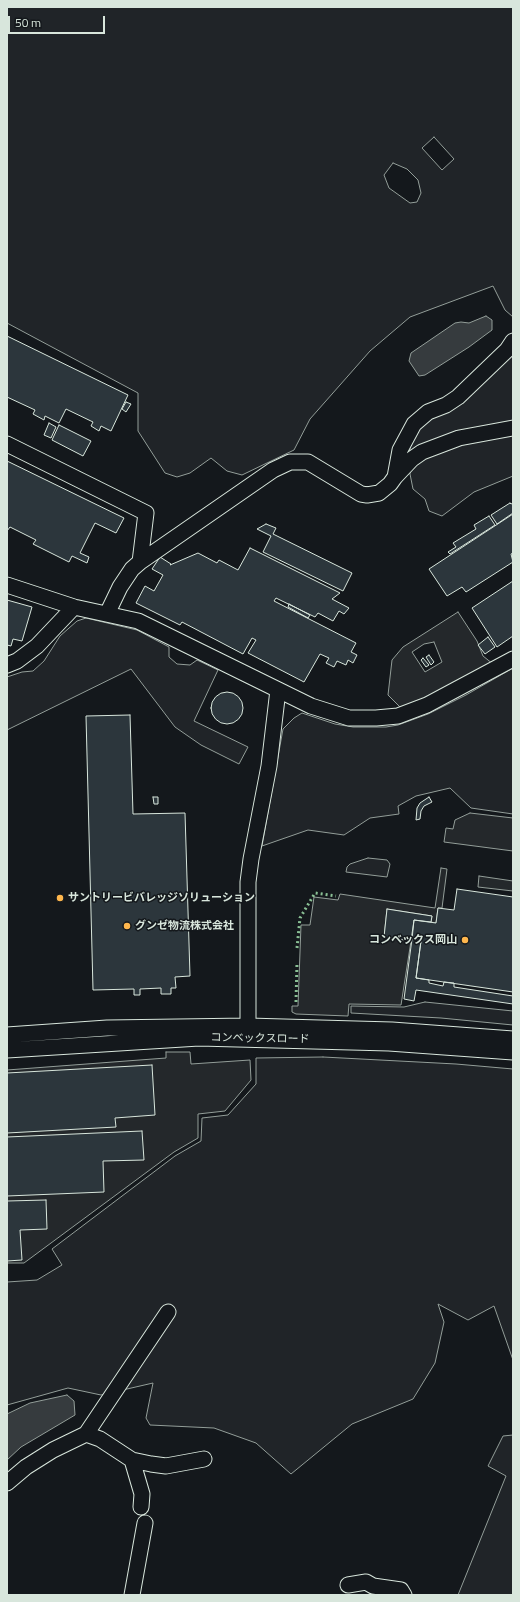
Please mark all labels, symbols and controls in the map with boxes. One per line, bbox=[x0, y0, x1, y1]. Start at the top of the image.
scale bar bbox=[10, 8, 107, 34]
text: 50 m bbox=[15, 13, 41, 32]
place label: サントリービバレッジソリューション bbox=[68, 891, 255, 905]
marker: サントリービバレッジソリューション bbox=[55, 893, 65, 903]
place label: グンゼ物流株式会社 bbox=[135, 919, 234, 933]
marker: グンゼ物流株式会社 bbox=[122, 921, 132, 931]
place label: コンベックス岡山 bbox=[369, 933, 457, 947]
marker: コンベックス岡山 bbox=[460, 935, 470, 945]
street label: コンベックスロード bbox=[210, 1032, 310, 1046]

